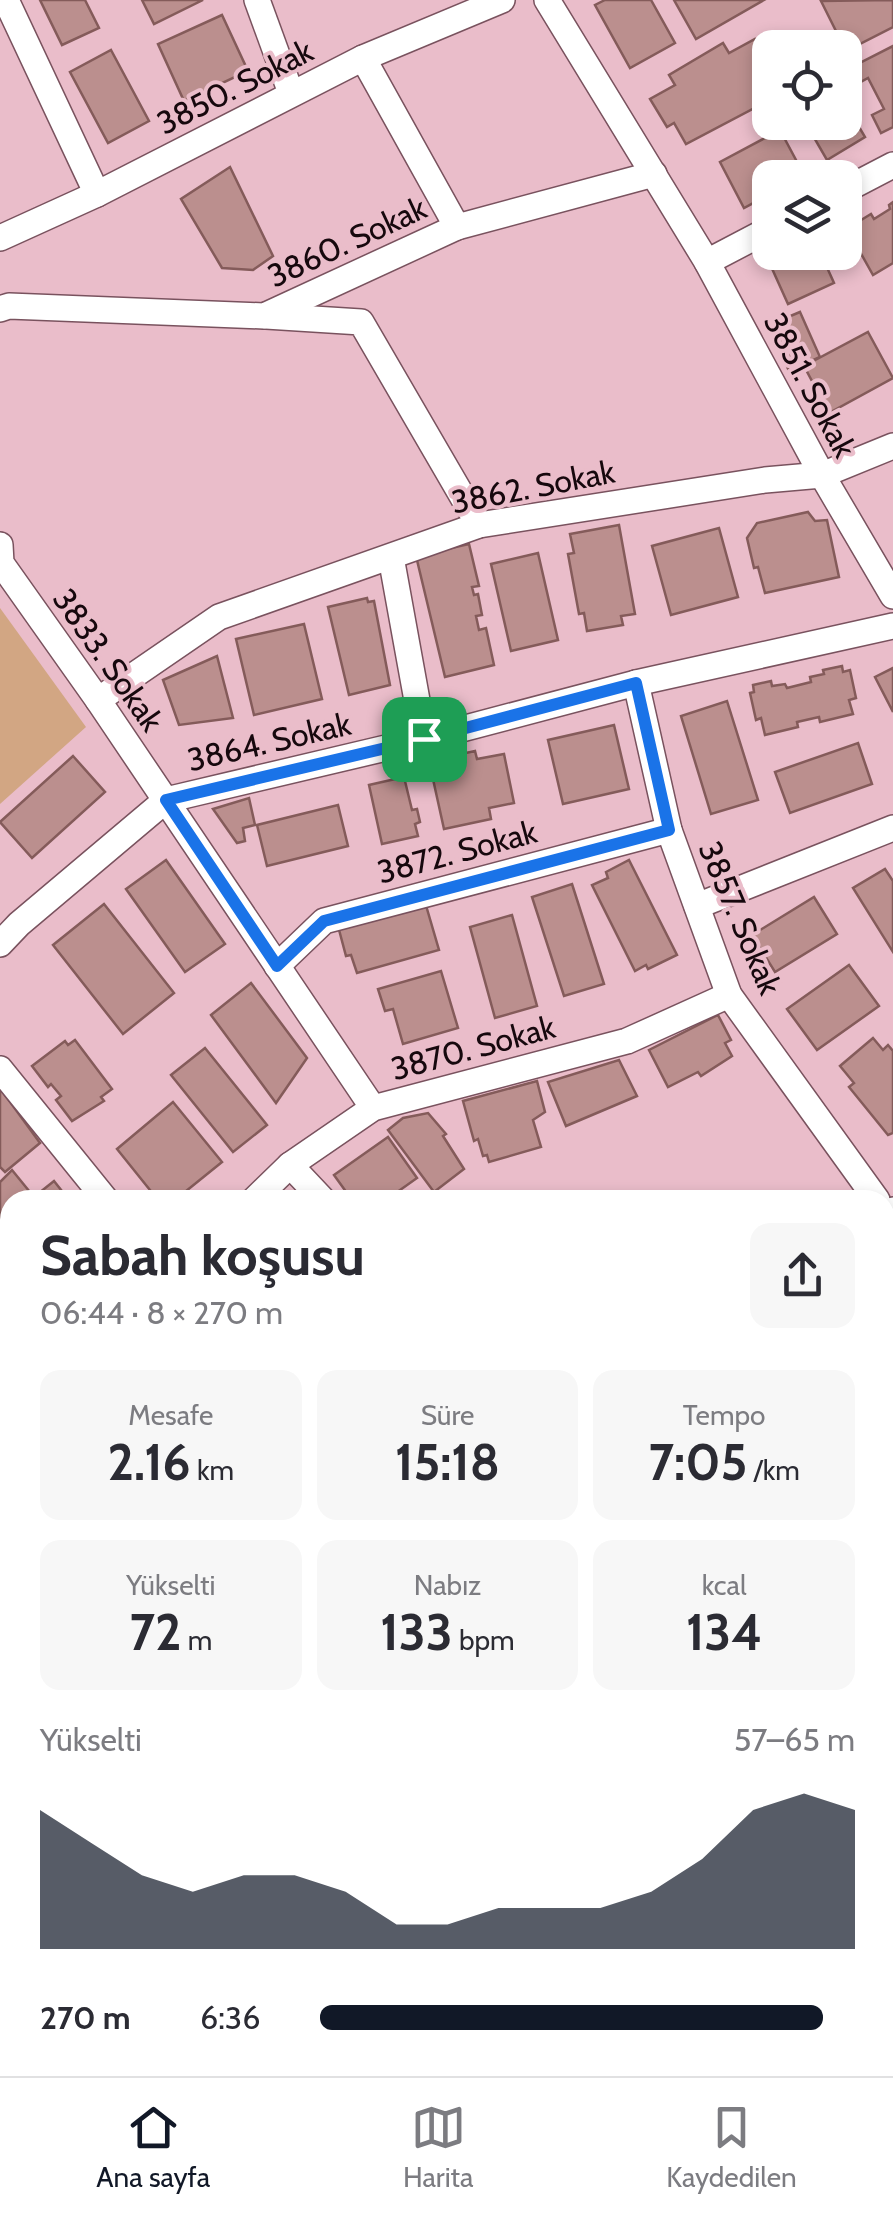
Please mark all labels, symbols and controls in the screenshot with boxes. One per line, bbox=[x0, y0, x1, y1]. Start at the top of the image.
street label: 3850. Sokak bbox=[150, 30, 320, 142]
map controls bbox=[752, 30, 862, 270]
button: locate bbox=[752, 30, 862, 140]
button: layers bbox=[752, 160, 862, 270]
street label: 3860. Sokak bbox=[261, 188, 433, 295]
street label: 3851. Sokak bbox=[756, 306, 865, 464]
street label: 3862. Sokak bbox=[448, 451, 619, 521]
street label: 3833. Sokak bbox=[45, 581, 172, 739]
pin bbox=[382, 697, 467, 782]
street label: 3864. Sokak bbox=[183, 704, 355, 779]
icon: arrive bbox=[397, 712, 452, 767]
street label: 3872. Sokak bbox=[373, 811, 542, 892]
street label: 3857. Sokak bbox=[691, 835, 790, 1001]
street label: 3870. Sokak bbox=[387, 1007, 560, 1088]
text: Sabah koşusu bbox=[40, 1222, 365, 1289]
button: share bbox=[750, 1223, 855, 1328]
text: 06:44 · 8 × 270 m bbox=[40, 1293, 283, 1332]
text: Mesafe bbox=[128, 1398, 213, 1432]
text: Süre bbox=[421, 1398, 474, 1432]
text: Tempo bbox=[683, 1398, 765, 1432]
text: 2.16 bbox=[108, 1432, 191, 1493]
text: 15:18 bbox=[395, 1432, 500, 1493]
text: 7:05 bbox=[649, 1432, 747, 1493]
text: km bbox=[191, 1453, 234, 1487]
text: /km bbox=[747, 1453, 800, 1487]
text: Yükselti bbox=[126, 1568, 215, 1602]
text: Nabız bbox=[414, 1568, 481, 1602]
text: kcal bbox=[702, 1568, 747, 1602]
text: 72 bbox=[129, 1602, 181, 1663]
text: 133 bbox=[380, 1602, 453, 1663]
text: 134 bbox=[686, 1602, 762, 1663]
text: m bbox=[181, 1623, 212, 1657]
text: bpm bbox=[453, 1623, 515, 1657]
text: Yükselti bbox=[40, 1720, 142, 1759]
text: 57–65 m bbox=[734, 1720, 855, 1759]
text: 270 m bbox=[40, 1998, 131, 2037]
text: 6:36 bbox=[200, 1998, 260, 2037]
tab: Ana sayfa bbox=[96, 2100, 210, 2194]
tab: Harita bbox=[403, 2100, 474, 2194]
tab: Kaydedilen bbox=[666, 2100, 797, 2194]

